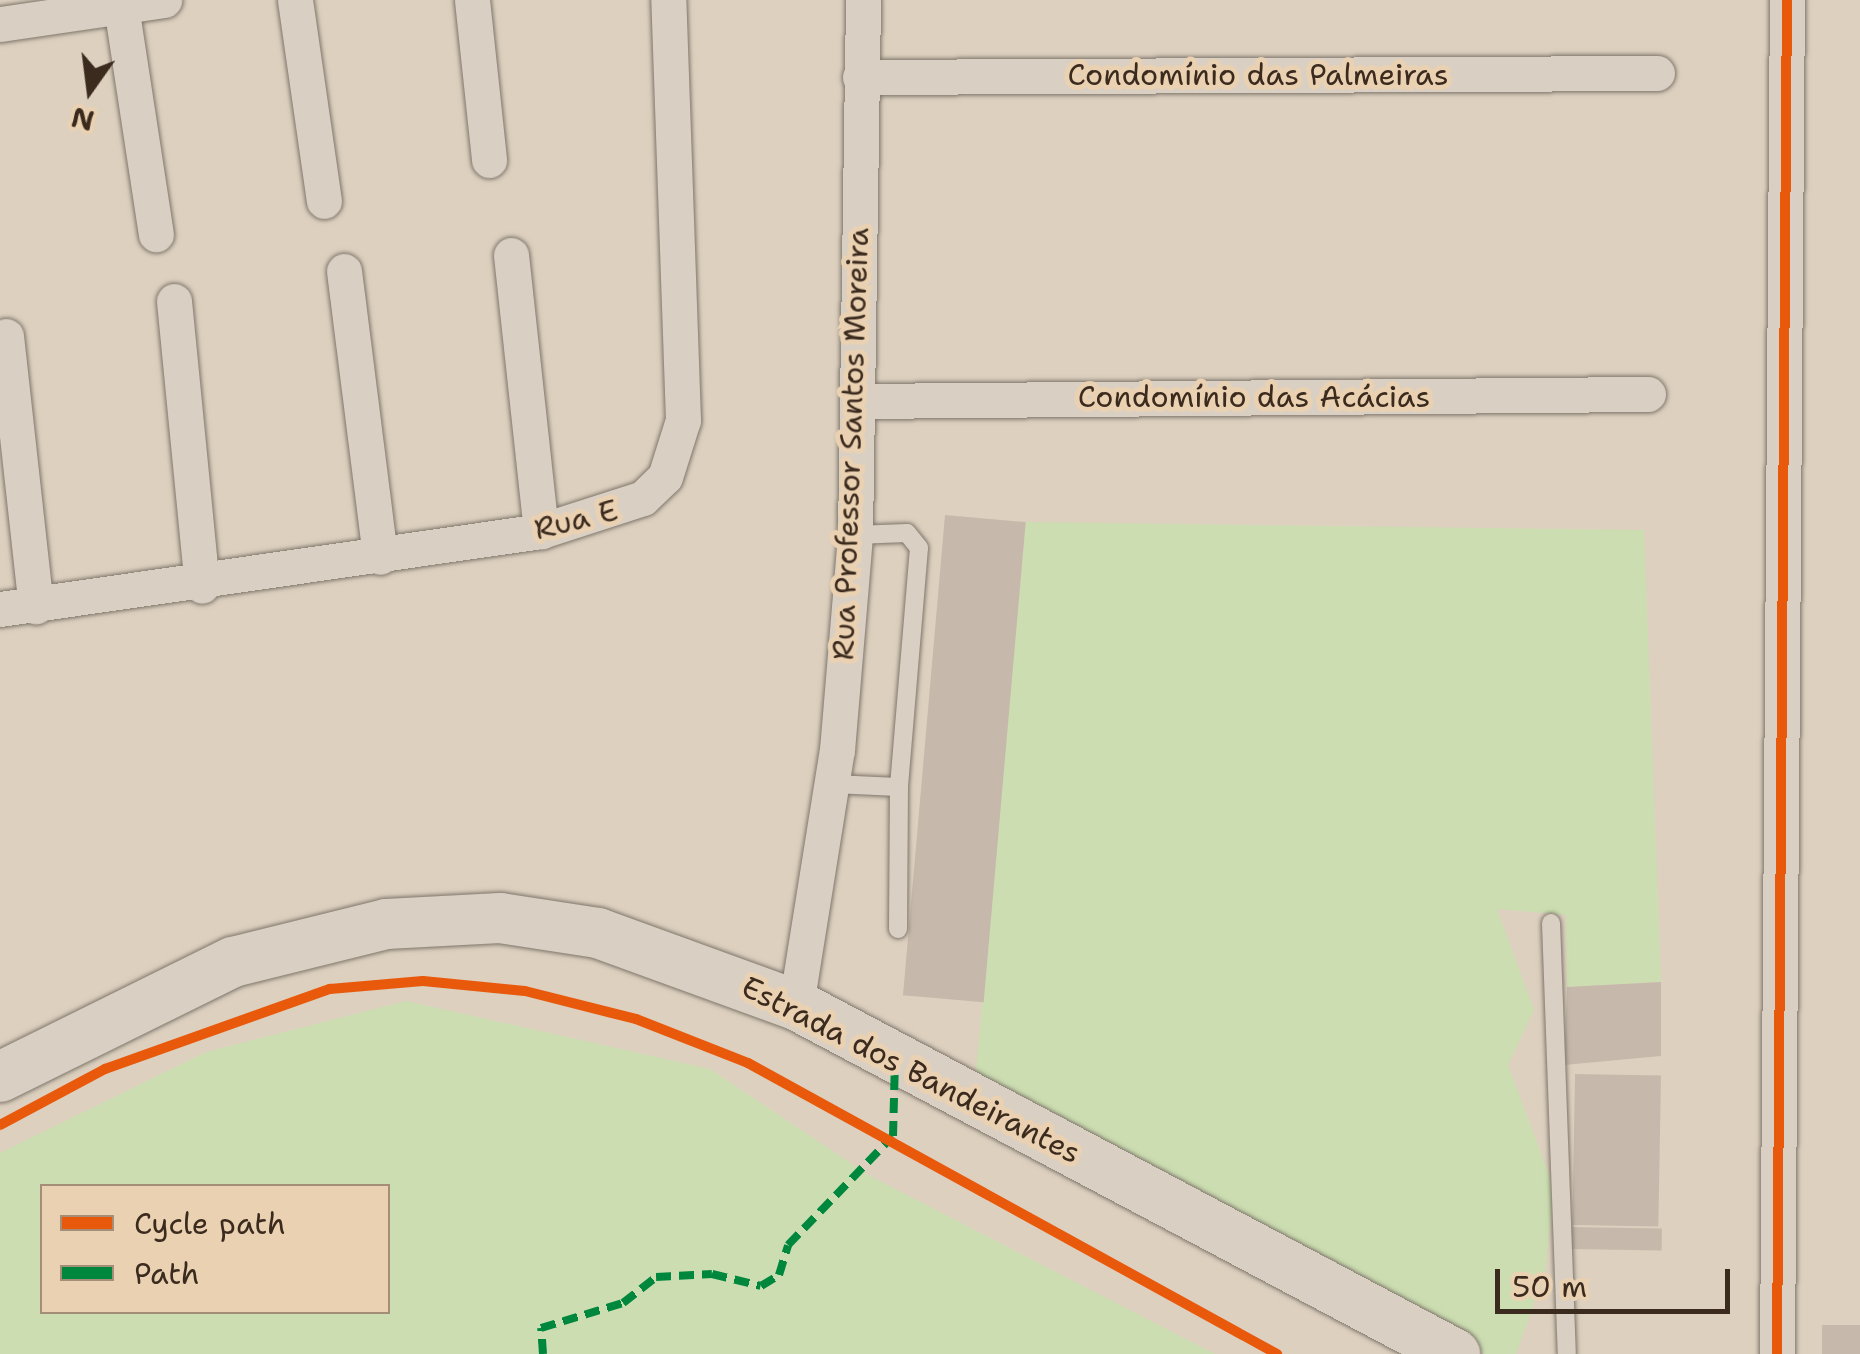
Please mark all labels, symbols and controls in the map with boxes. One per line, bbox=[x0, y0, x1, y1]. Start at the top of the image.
north arrow bbox=[40, 40, 140, 140]
street label: Condomínio das Palmeiras bbox=[1067, 57, 1449, 93]
text: N bbox=[67, 98, 98, 140]
street label: Rua Professor Santos Moreira bbox=[825, 227, 877, 661]
street label: Condomínio das Acácias bbox=[1078, 379, 1430, 415]
street label: Rua E bbox=[531, 492, 621, 548]
street label: Estrada dos Bandeirantes bbox=[736, 969, 1086, 1171]
legend bbox=[40, 1184, 390, 1314]
text: Cycle path bbox=[134, 1203, 286, 1244]
scale bar bbox=[1500, 1249, 1735, 1311]
text: Path bbox=[134, 1253, 200, 1294]
text: 50 m bbox=[1512, 1266, 1587, 1307]

